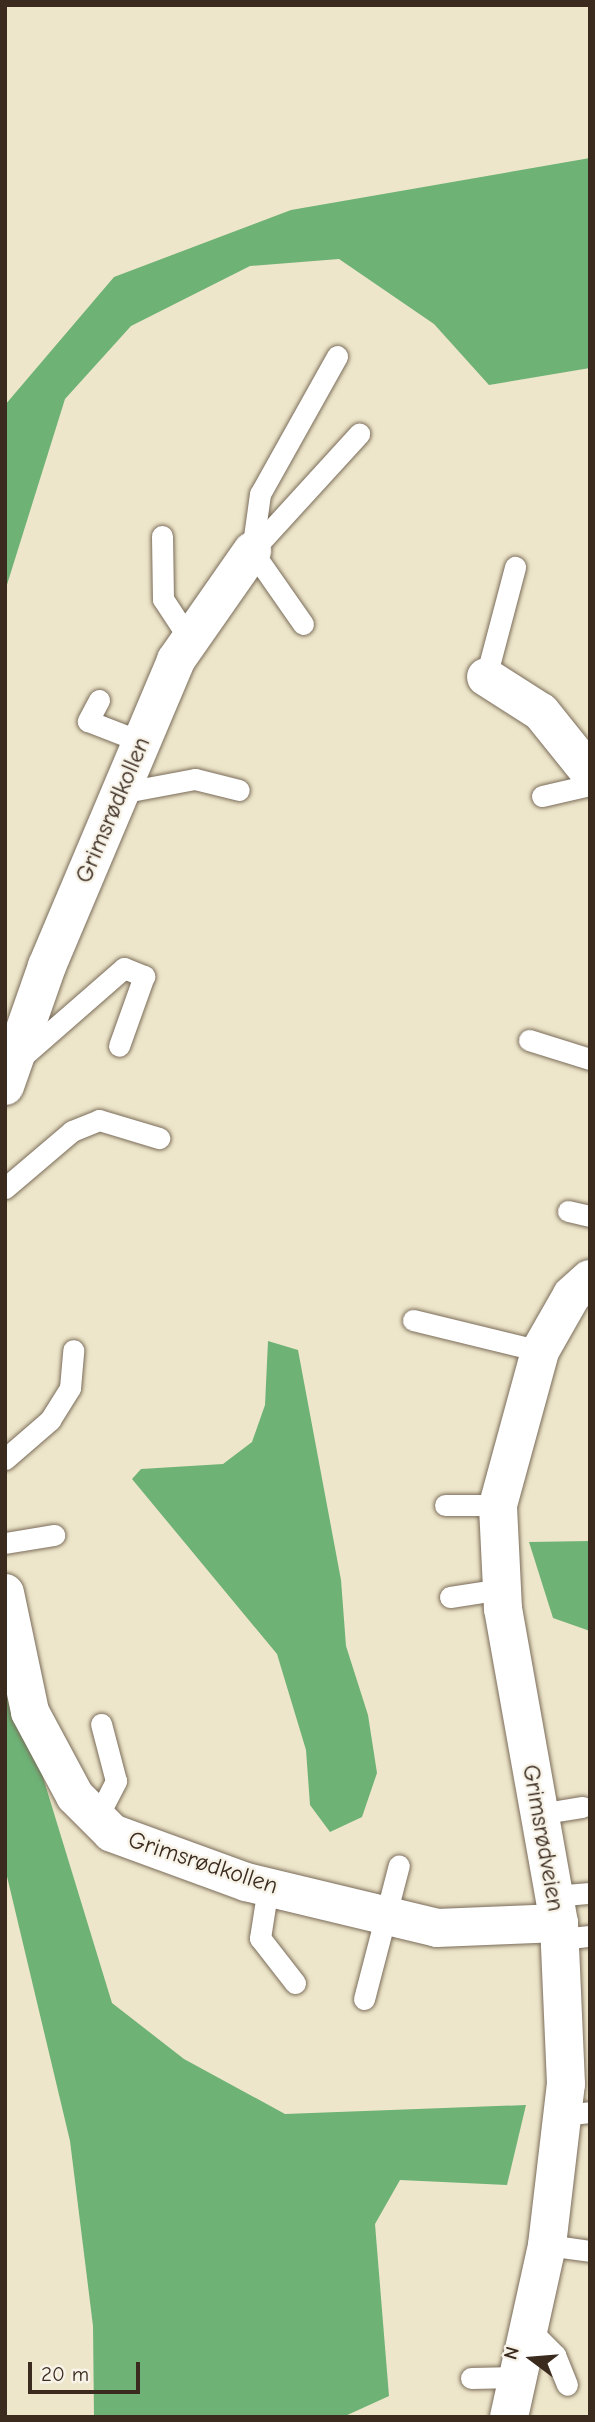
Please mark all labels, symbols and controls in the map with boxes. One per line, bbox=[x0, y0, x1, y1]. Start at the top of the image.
street label: Grimsrødkollen bbox=[69, 733, 157, 887]
street label: Grimsrødveien bbox=[516, 1762, 570, 1914]
street label: Grimsrødkollen bbox=[124, 1825, 282, 1901]
north arrow bbox=[497, 2324, 567, 2394]
text: N bbox=[500, 2344, 524, 2362]
scale bar bbox=[32, 2348, 144, 2392]
text: 20 m bbox=[41, 2362, 89, 2386]

